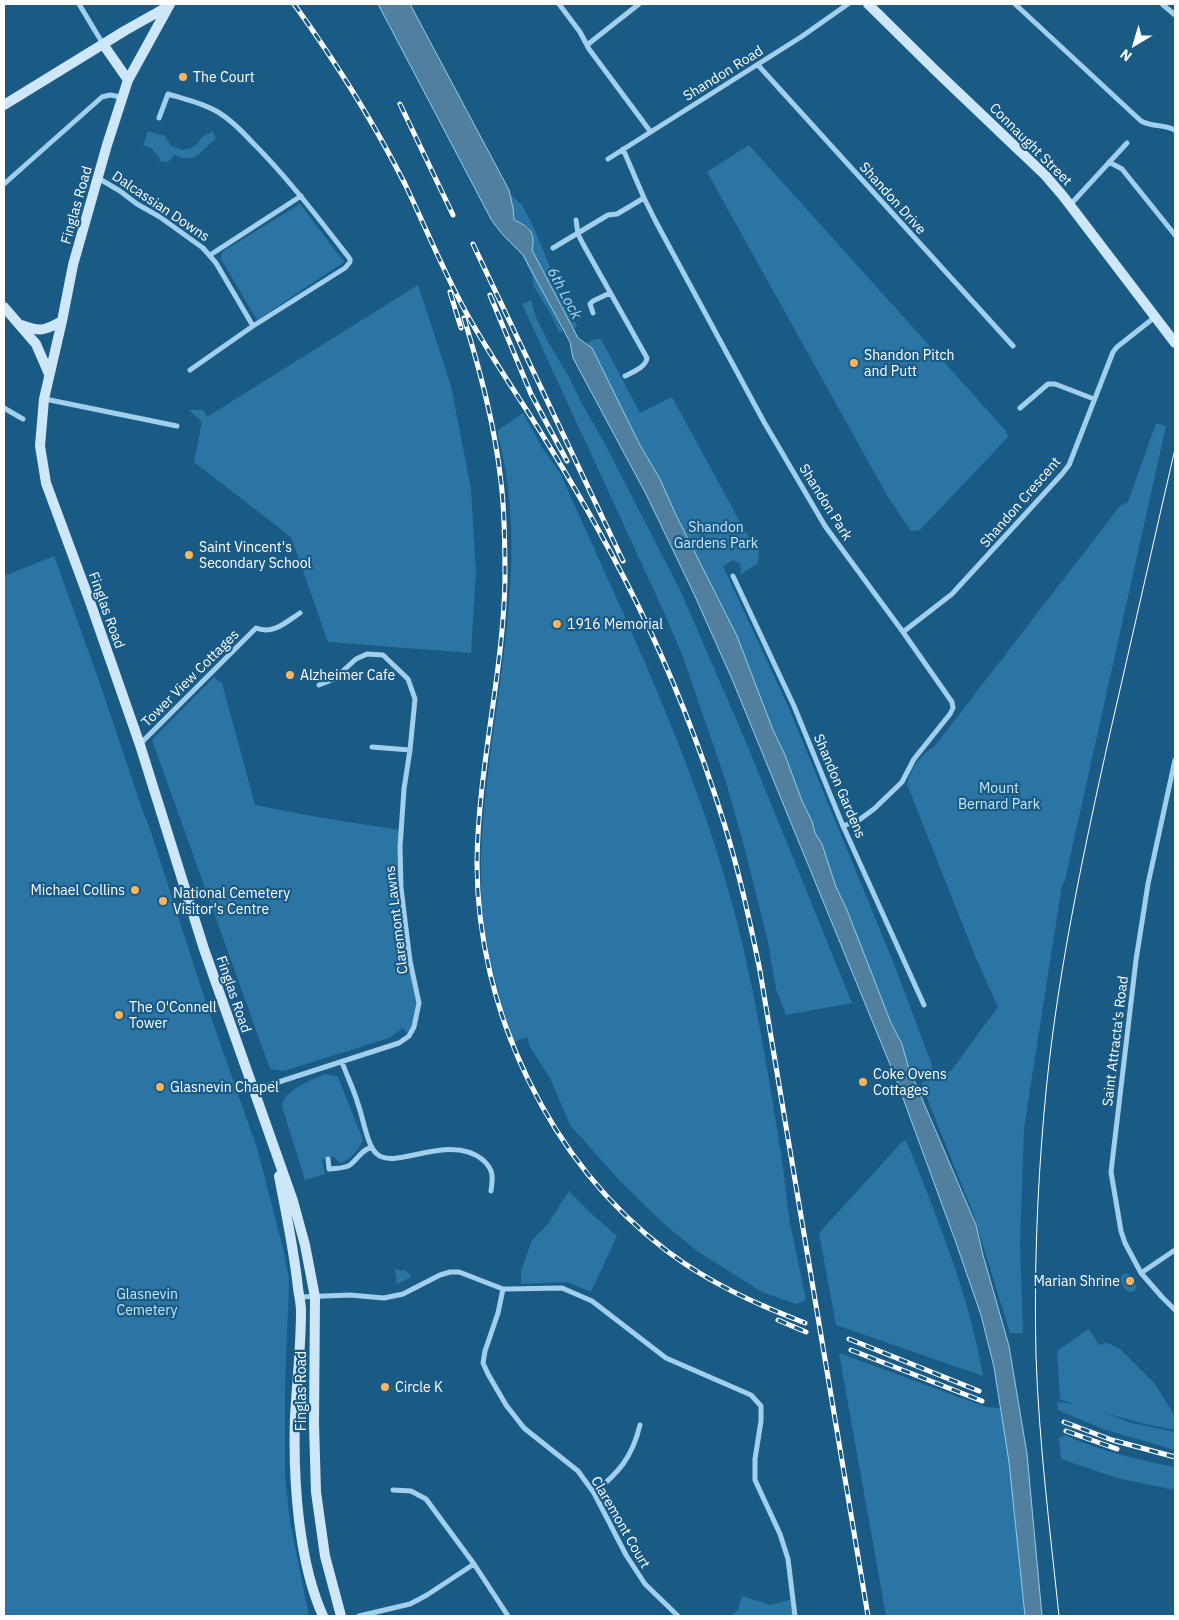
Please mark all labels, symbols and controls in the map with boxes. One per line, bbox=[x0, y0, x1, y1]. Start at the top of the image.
north arrow bbox=[1109, 20, 1159, 70]
street label: Shandon Road bbox=[680, 41, 766, 105]
text: N bbox=[1116, 45, 1136, 65]
place label: The Court bbox=[193, 68, 255, 86]
marker: The Court bbox=[177, 71, 189, 83]
street label: Connaught Street bbox=[986, 99, 1076, 189]
street label: Shandon Drive bbox=[856, 158, 930, 238]
street label: Finglas Road bbox=[56, 164, 96, 246]
street label: Dalcassian Downs bbox=[109, 167, 213, 245]
water label: 6th Lock bbox=[543, 264, 587, 322]
place label: Shandon Pitch and Putt bbox=[864, 346, 955, 380]
marker: Shandon Pitch and Putt bbox=[848, 357, 860, 369]
street label: Shandon Crescent bbox=[976, 453, 1064, 551]
street label: Shandon Park bbox=[795, 460, 857, 544]
park label: Shandon Gardens Park bbox=[674, 518, 759, 552]
place label: Saint Vincent's Secondary School bbox=[199, 538, 312, 572]
marker: Saint Vincent's Secondary School bbox=[183, 549, 195, 561]
street label: Finglas Road bbox=[85, 569, 129, 651]
place label: 1916 Memorial bbox=[567, 615, 663, 633]
marker: 1916 Memorial bbox=[551, 618, 563, 630]
street label: Tower View Cottages bbox=[137, 625, 243, 731]
place label: Alzheimer Cafe bbox=[300, 666, 395, 684]
marker: Alzheimer Cafe bbox=[284, 669, 296, 681]
street label: Shandon Gardens bbox=[810, 731, 870, 841]
park label: Mount Bernard Park bbox=[958, 779, 1041, 813]
street label: Claremont Lawns bbox=[380, 865, 412, 975]
place label: Michael Collins bbox=[31, 881, 125, 899]
marker: Michael Collins bbox=[129, 884, 141, 896]
place label: National Cemetery Visitor's Centre bbox=[173, 884, 290, 918]
marker: National Cemetery Visitor's Centre bbox=[157, 895, 169, 907]
street label: Finglas Road bbox=[212, 953, 256, 1035]
street label: Saint Attracta's Road bbox=[1098, 975, 1132, 1107]
place label: The O'Connell Tower bbox=[129, 998, 217, 1032]
marker: The O'Connell Tower bbox=[113, 1009, 125, 1021]
place label: Coke Ovens Cottages bbox=[873, 1065, 947, 1099]
marker: Coke Ovens Cottages bbox=[857, 1076, 869, 1088]
place label: Glasnevin Chapel bbox=[170, 1078, 279, 1096]
marker: Glasnevin Chapel bbox=[154, 1081, 166, 1093]
place label: Marian Shrine bbox=[1033, 1272, 1120, 1290]
marker: Marian Shrine bbox=[1124, 1275, 1136, 1287]
park label: Glasnevin Cemetery bbox=[116, 1285, 178, 1319]
street label: Finglas Road bbox=[292, 1351, 310, 1431]
place label: Circle K bbox=[395, 1378, 443, 1396]
marker: Circle K bbox=[379, 1381, 391, 1393]
street label: Claremont Court bbox=[587, 1473, 655, 1571]

